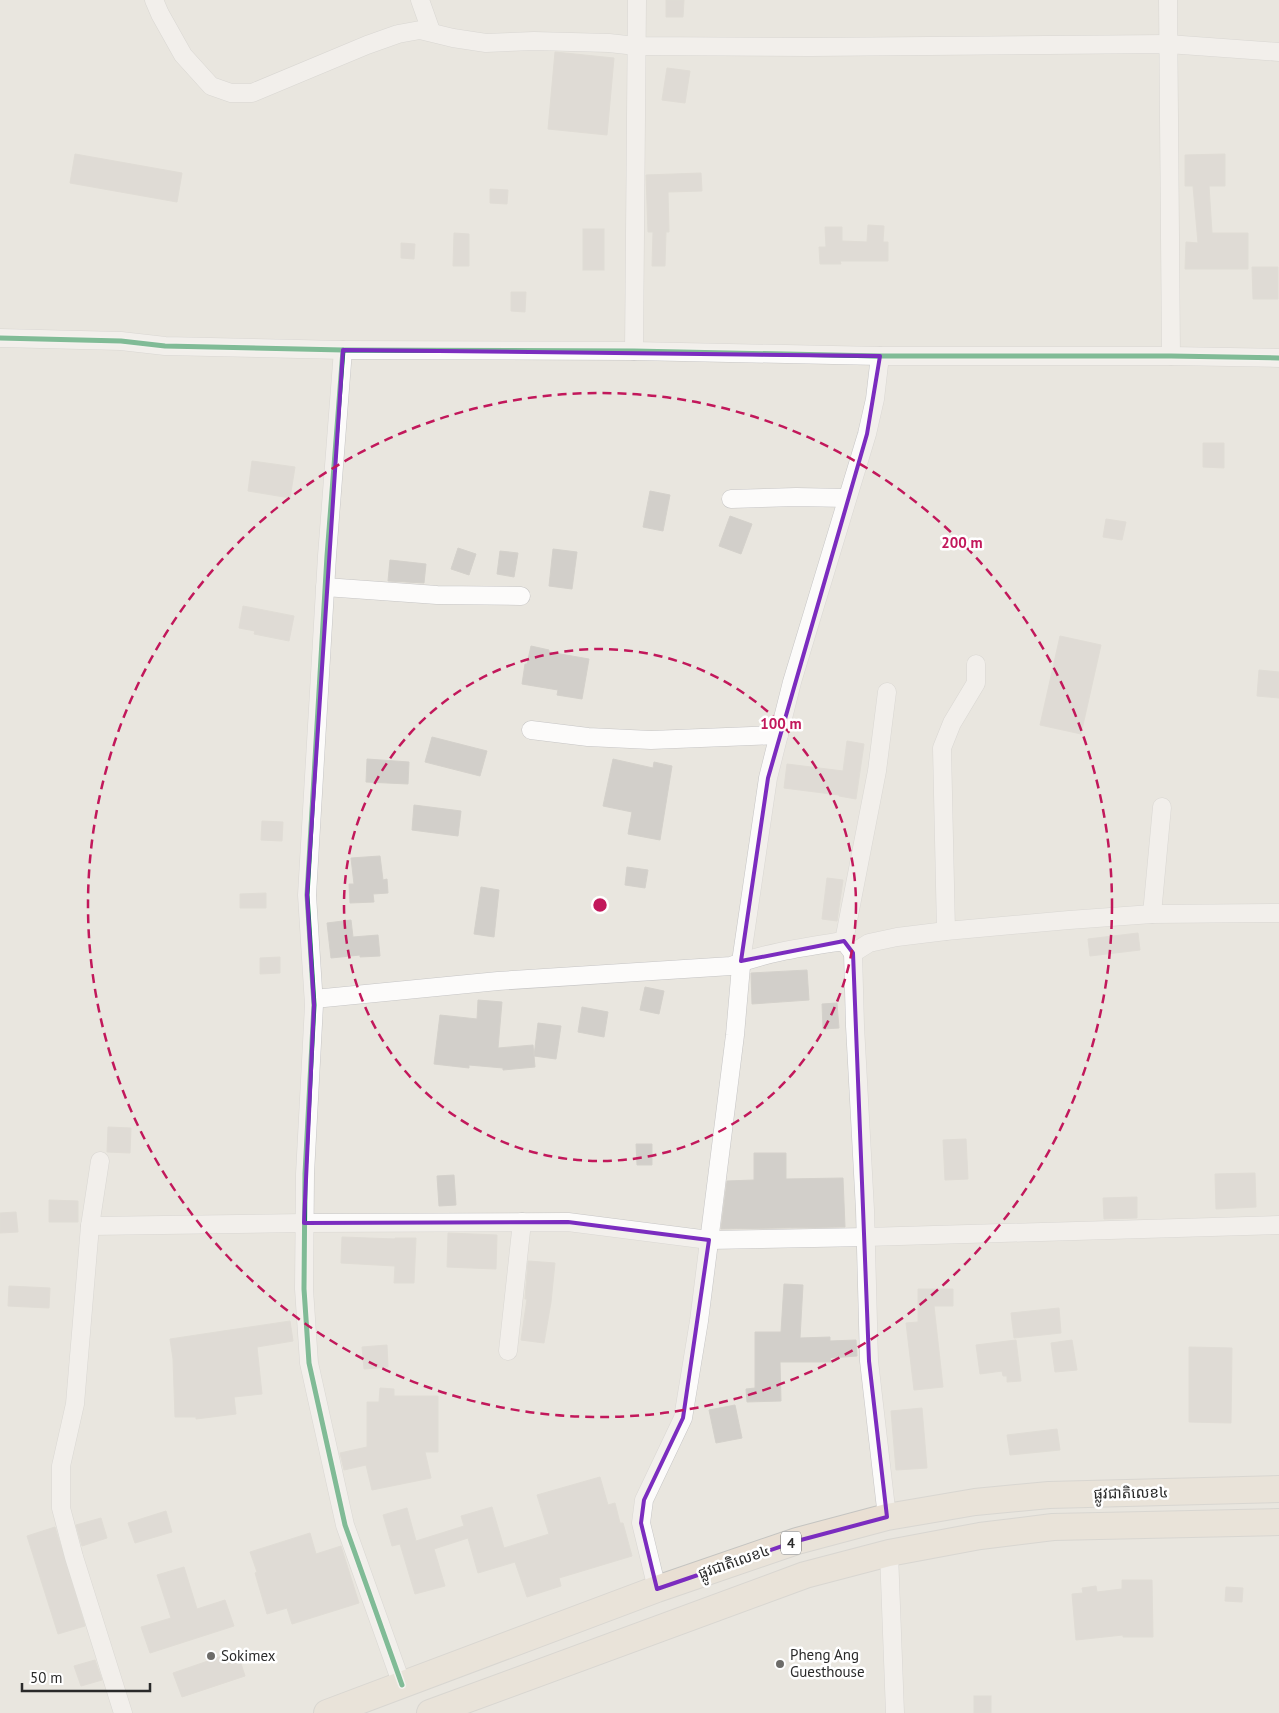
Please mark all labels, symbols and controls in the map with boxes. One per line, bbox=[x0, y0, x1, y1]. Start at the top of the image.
text: 200 m bbox=[941, 533, 983, 552]
text: 100 m bbox=[760, 714, 802, 733]
centre of rings bbox=[591, 896, 609, 914]
street label: ផ្លូវជាតិលេខ៤ bbox=[1093, 1482, 1169, 1507]
road number: 4 bbox=[781, 1532, 801, 1555]
street label: ផ្លូវជាតិលេខ៤ bbox=[695, 1540, 774, 1587]
place label: Pheng Ang Guesthouse bbox=[790, 1645, 865, 1681]
place label: Sokimex bbox=[221, 1646, 276, 1665]
marker: Sokimex bbox=[205, 1650, 217, 1662]
marker: Pheng Ang Guesthouse bbox=[774, 1658, 786, 1670]
scale bar bbox=[22, 1660, 150, 1692]
text: 50 m bbox=[30, 1668, 63, 1687]

